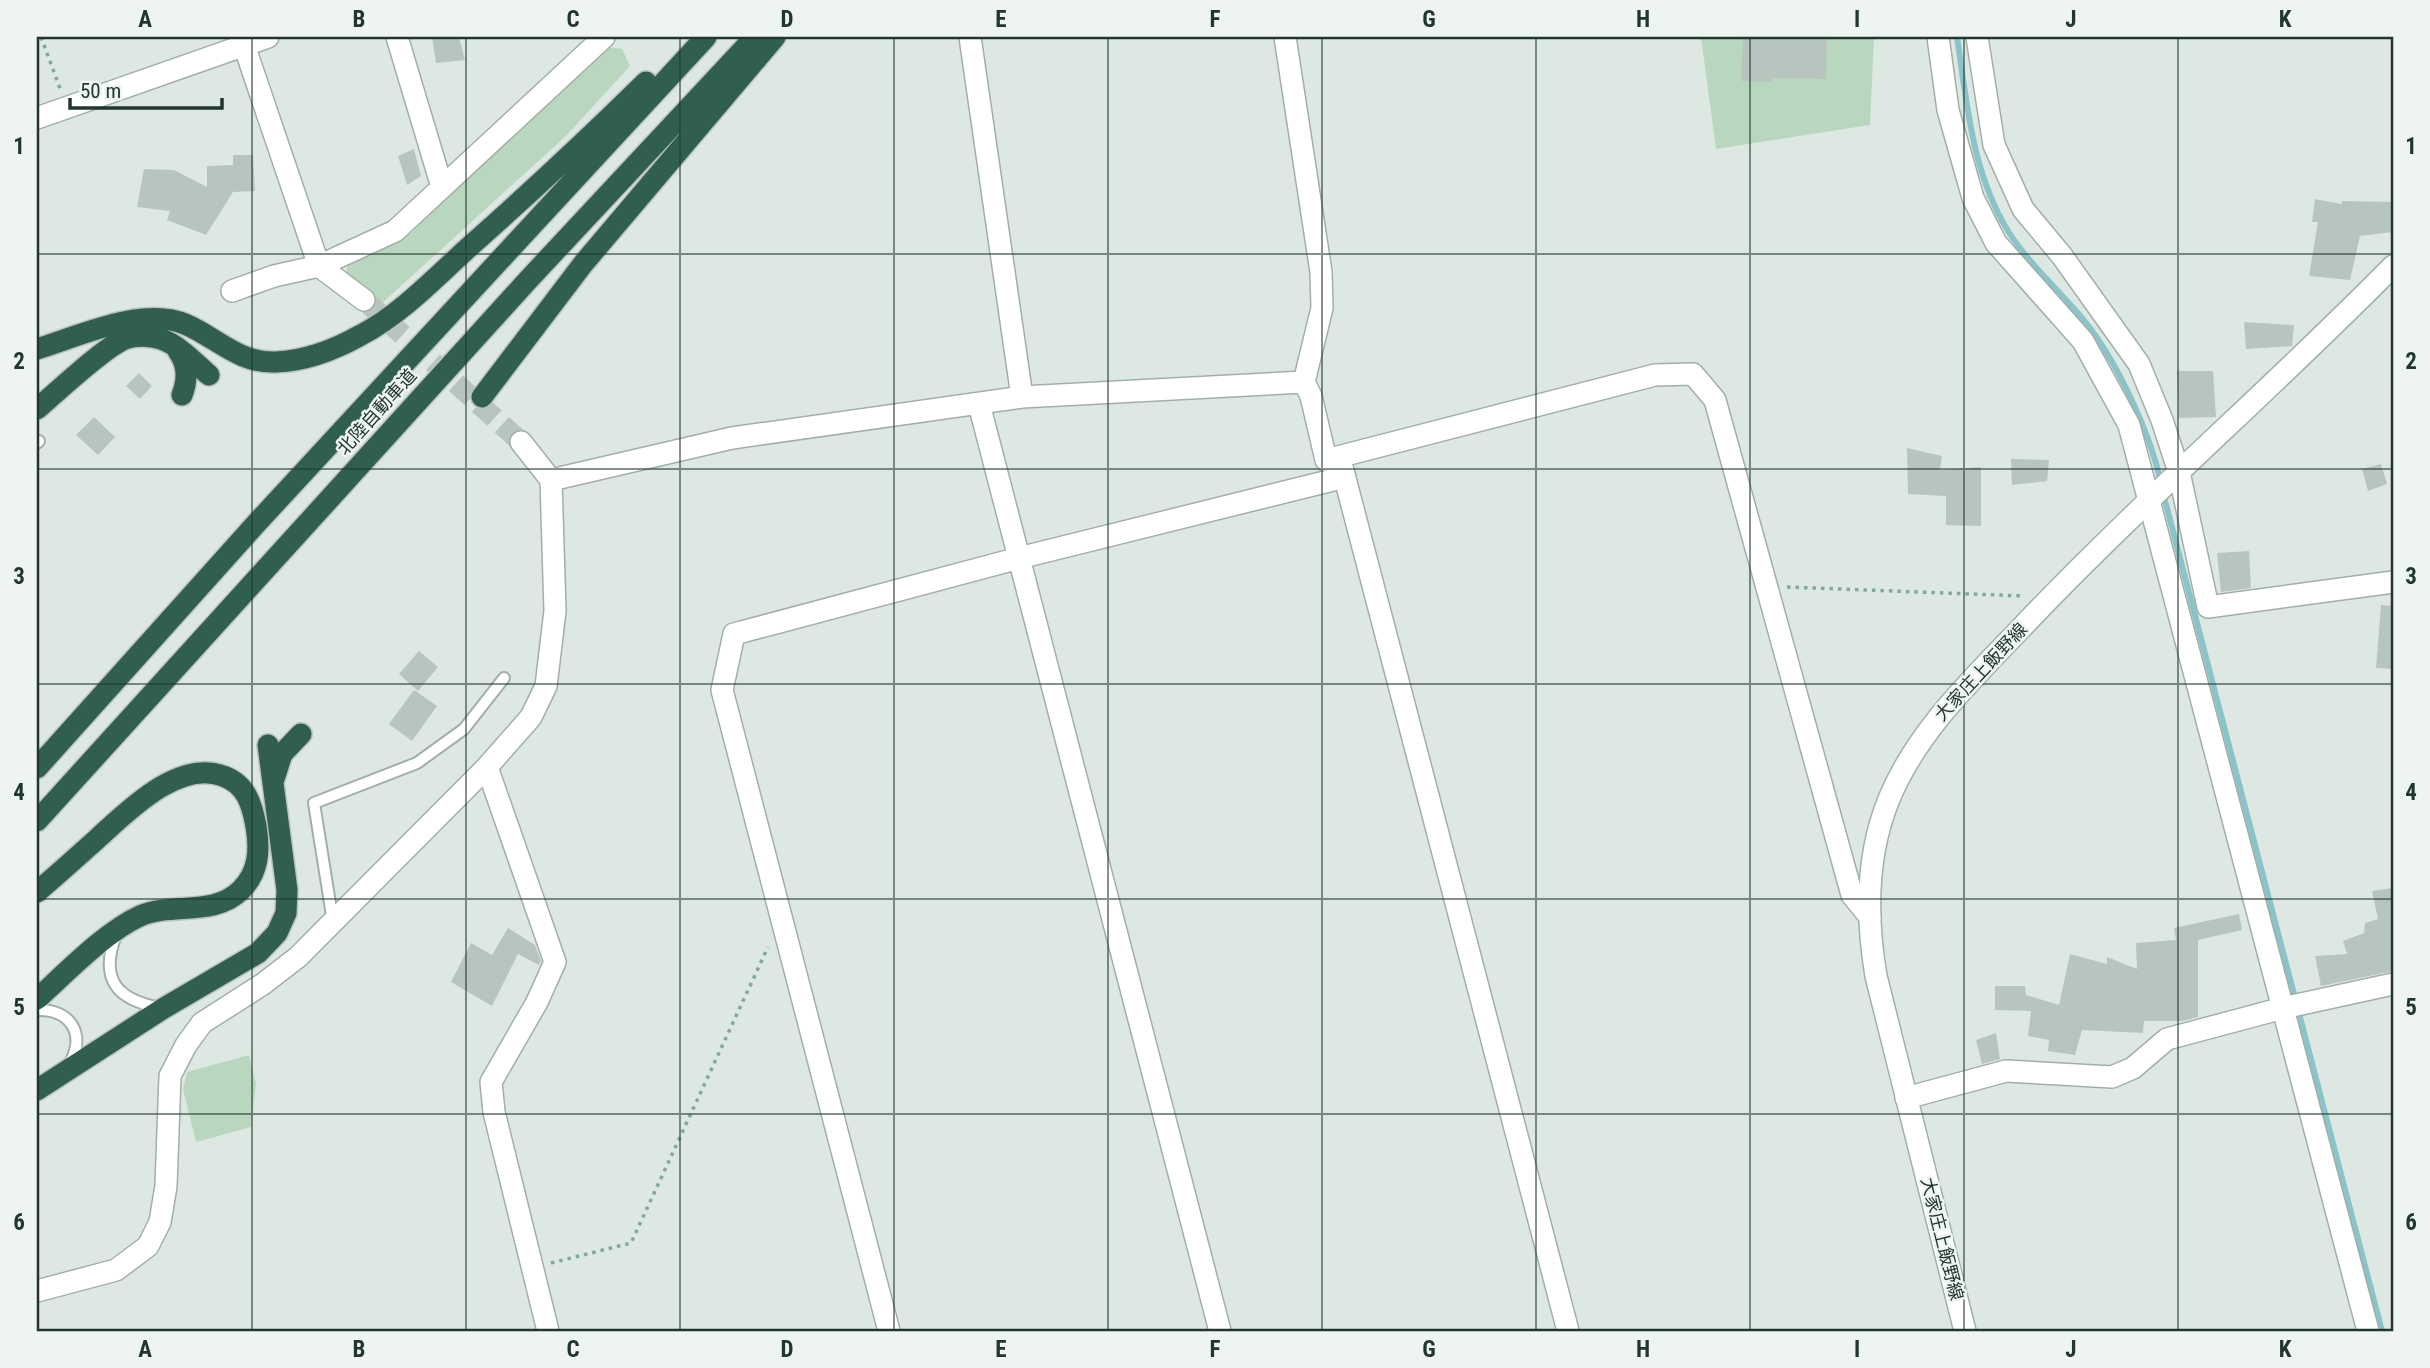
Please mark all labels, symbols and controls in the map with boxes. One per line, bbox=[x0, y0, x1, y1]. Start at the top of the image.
text: A bbox=[138, 6, 152, 33]
text: B bbox=[353, 6, 365, 33]
text: C bbox=[566, 6, 580, 33]
text: D bbox=[781, 6, 794, 33]
text: E bbox=[995, 6, 1007, 33]
text: F bbox=[1210, 6, 1221, 33]
text: G bbox=[1422, 6, 1436, 33]
text: H bbox=[1636, 6, 1650, 33]
text: I bbox=[1854, 6, 1860, 33]
text: J bbox=[2065, 6, 2077, 33]
text: K bbox=[2279, 6, 2292, 33]
scale bar bbox=[70, 66, 222, 110]
text: 50 m bbox=[80, 79, 121, 103]
text: 1 bbox=[13, 133, 25, 160]
text: 1 bbox=[2405, 133, 2417, 160]
text: 2 bbox=[13, 348, 25, 375]
text: 2 bbox=[2405, 348, 2417, 375]
street label: 北陸自動車道 bbox=[333, 365, 421, 459]
text: 3 bbox=[13, 563, 25, 590]
text: 3 bbox=[2405, 563, 2417, 590]
street label: 大家庄上飯野線 bbox=[1930, 618, 2031, 725]
text: 4 bbox=[13, 779, 25, 806]
text: 4 bbox=[2405, 779, 2417, 806]
text: 5 bbox=[13, 994, 25, 1021]
text: 5 bbox=[2405, 994, 2417, 1021]
street label: 大家庄上飯野線 bbox=[1917, 1175, 1968, 1303]
text: 6 bbox=[13, 1209, 25, 1236]
text: 6 bbox=[2405, 1209, 2417, 1236]
text: A bbox=[138, 1336, 152, 1363]
text: B bbox=[353, 1336, 365, 1363]
text: C bbox=[566, 1336, 580, 1363]
text: D bbox=[781, 1336, 794, 1363]
text: E bbox=[995, 1336, 1007, 1363]
text: F bbox=[1210, 1336, 1221, 1363]
text: G bbox=[1422, 1336, 1436, 1363]
text: H bbox=[1636, 1336, 1650, 1363]
text: I bbox=[1854, 1336, 1860, 1363]
text: J bbox=[2065, 1336, 2077, 1363]
text: K bbox=[2279, 1336, 2292, 1363]

